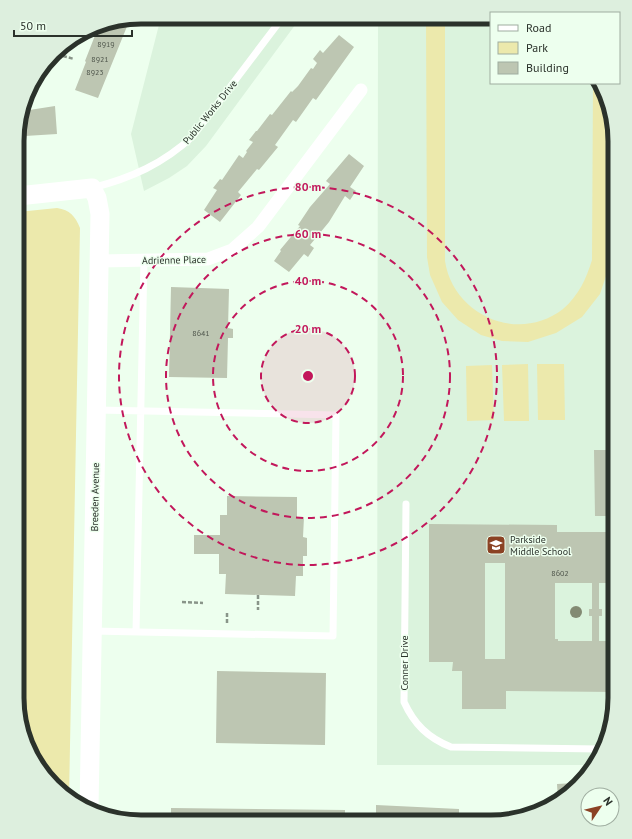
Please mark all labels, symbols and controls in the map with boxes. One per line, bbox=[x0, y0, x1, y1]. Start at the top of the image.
scale bar bbox=[14, 12, 132, 38]
legend bbox=[490, 12, 620, 84]
text: 50 m bbox=[20, 18, 46, 33]
text: Road bbox=[526, 20, 551, 35]
house number: 8919 bbox=[97, 39, 115, 49]
text: Park bbox=[526, 40, 548, 55]
house number: 8921 bbox=[91, 54, 109, 64]
text: Building bbox=[526, 60, 569, 75]
house number: 8923 bbox=[86, 67, 104, 77]
street label: Public Works Drive bbox=[180, 77, 240, 147]
text: 80 m bbox=[295, 179, 321, 194]
text: 60 m bbox=[295, 226, 321, 241]
street label: Adrienne Place bbox=[142, 253, 206, 267]
text: 40 m bbox=[295, 273, 321, 288]
text: 20 m bbox=[295, 321, 321, 336]
house number: 8641 bbox=[192, 328, 210, 338]
centre of rings bbox=[301, 369, 315, 383]
street label: Breeden Avenue bbox=[88, 462, 102, 532]
place label: Parkside Middle School bbox=[510, 533, 571, 558]
school or university icon: Parkside Middle School bbox=[485, 534, 507, 556]
house number: 8602 bbox=[551, 568, 569, 578]
street label: Conner Drive bbox=[398, 635, 411, 691]
north arrow bbox=[580, 787, 620, 827]
text: N bbox=[600, 794, 616, 808]

